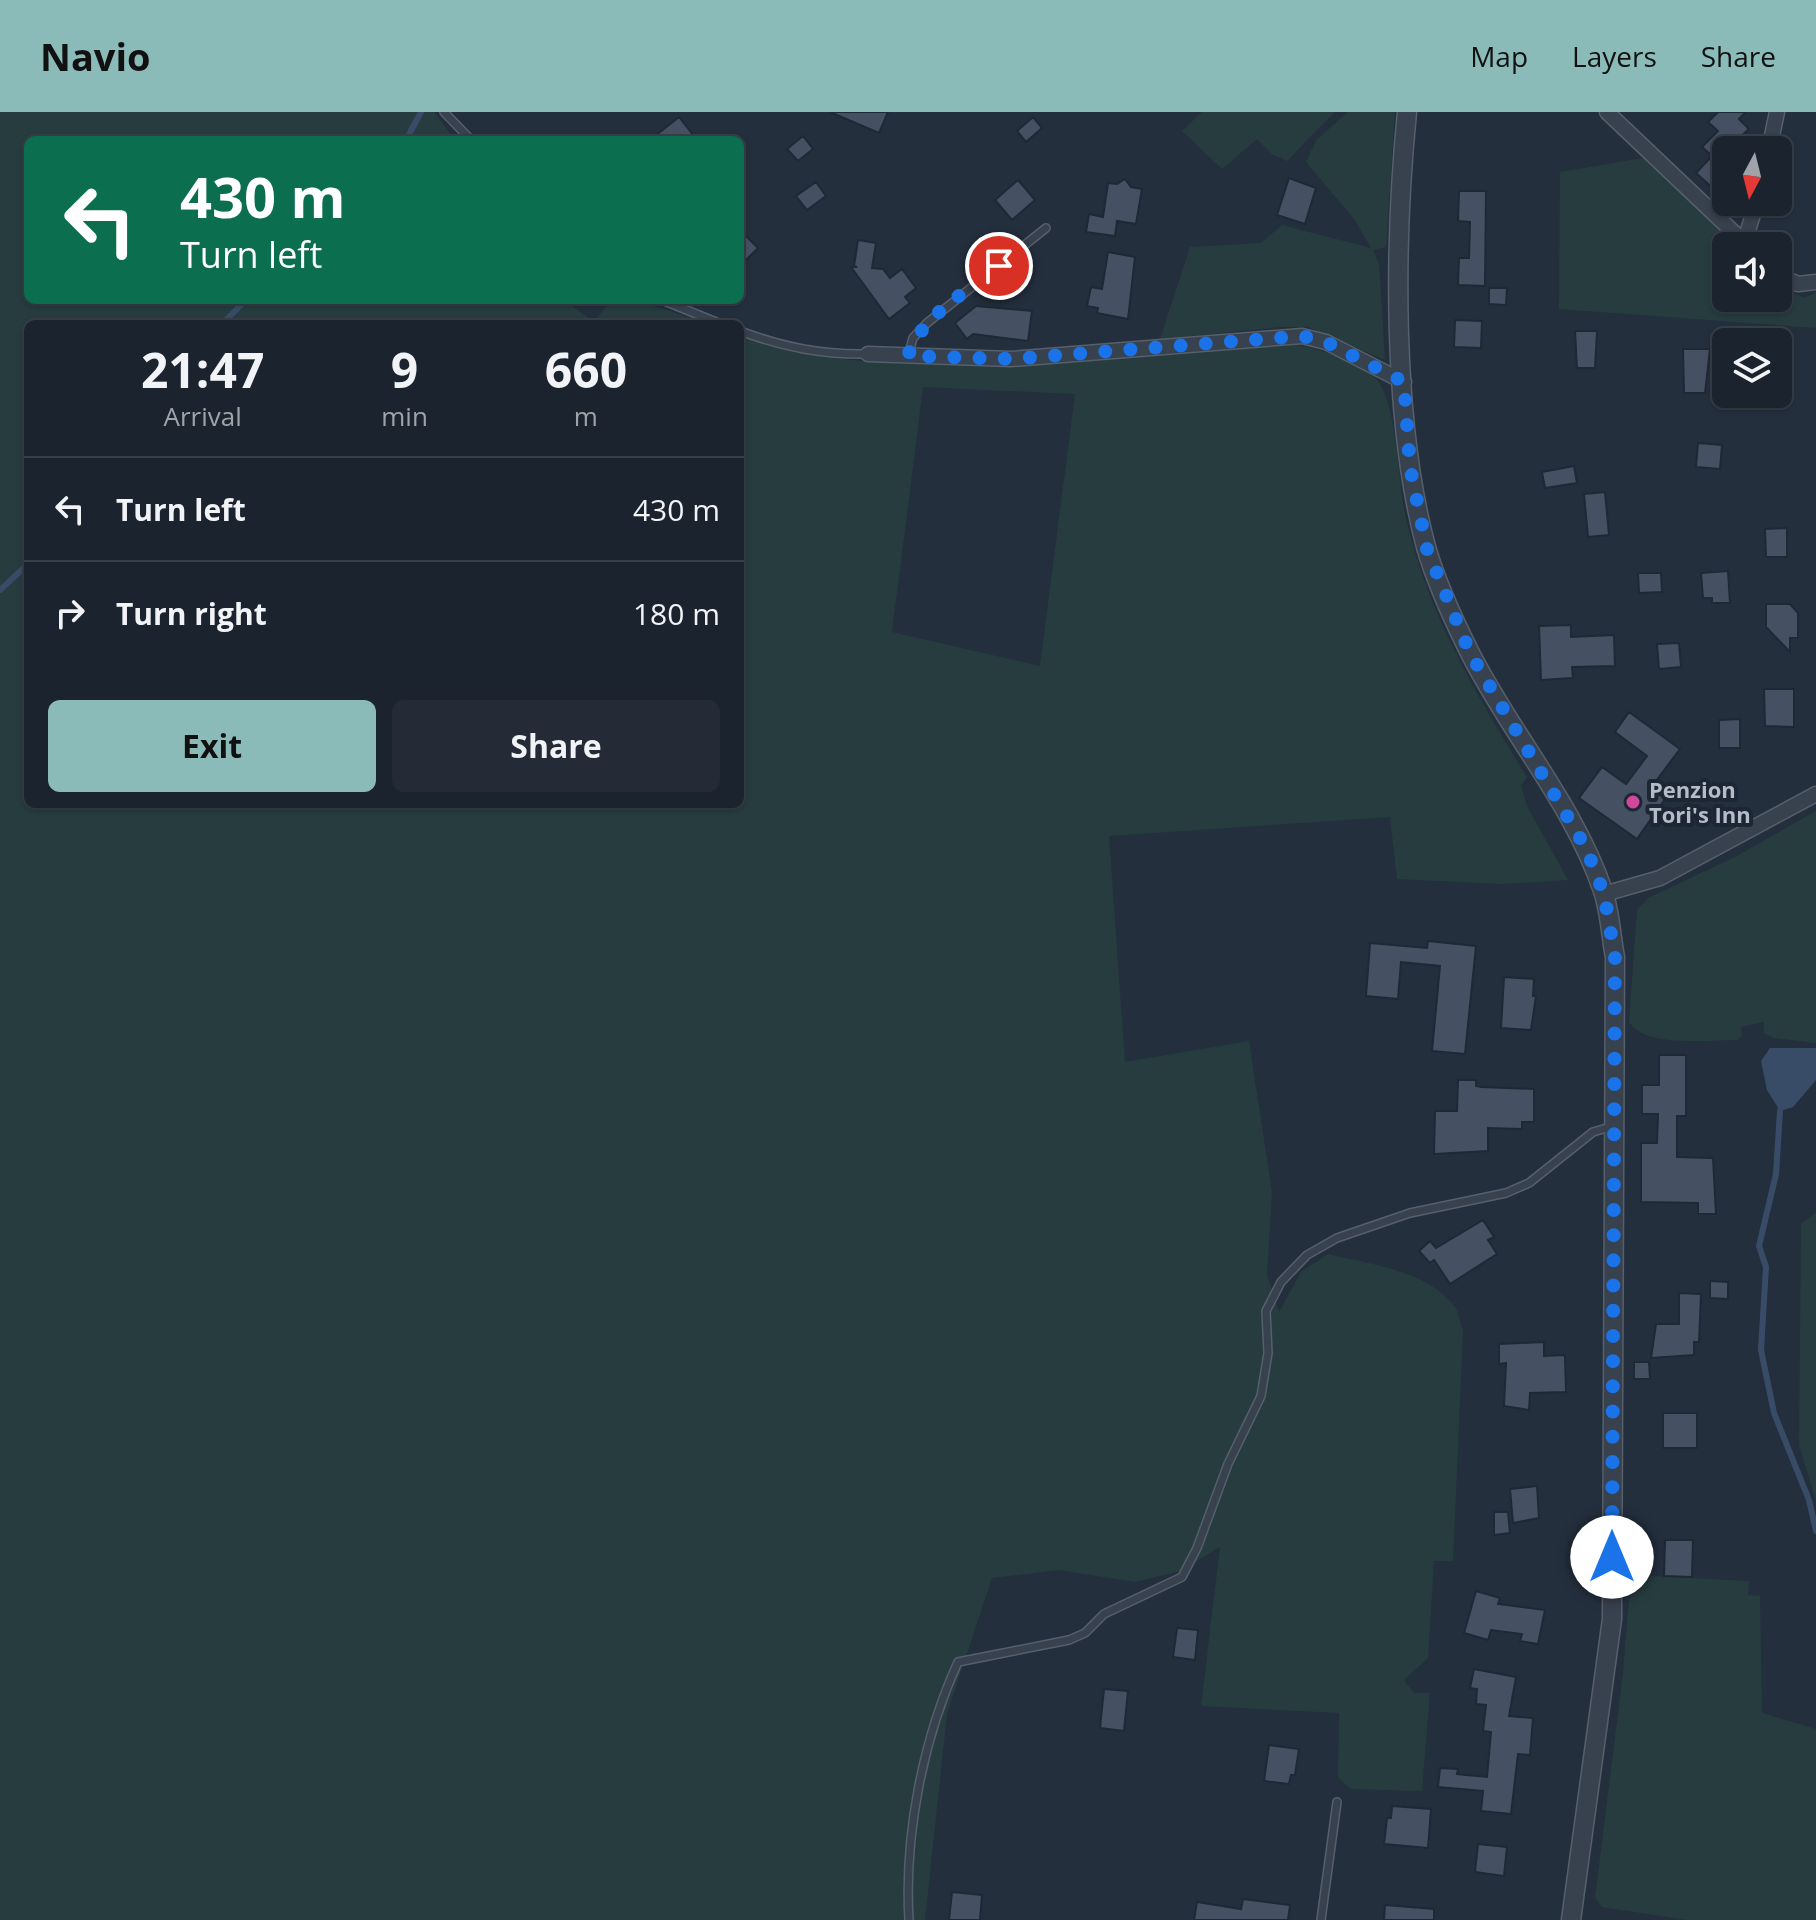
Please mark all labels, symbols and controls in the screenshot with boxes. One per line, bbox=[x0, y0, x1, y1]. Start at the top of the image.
text: Navio bbox=[40, 30, 151, 82]
text: Map bbox=[1470, 37, 1528, 75]
text: Layers bbox=[1572, 37, 1657, 75]
text: Share bbox=[1701, 37, 1776, 75]
north arrow bbox=[1712, 136, 1792, 216]
map controls bbox=[1712, 136, 1792, 408]
text: 430 m bbox=[180, 158, 346, 234]
icon: left bbox=[48, 168, 152, 272]
text: Turn left bbox=[180, 230, 322, 279]
pin bbox=[965, 232, 1033, 300]
button: sound bbox=[1712, 232, 1792, 312]
icon: arrive bbox=[977, 244, 1021, 288]
button: layers bbox=[1712, 328, 1792, 408]
text: 21:47 bbox=[141, 337, 264, 402]
text: 9 bbox=[391, 337, 418, 402]
text: 660 bbox=[545, 337, 627, 402]
text: Arrival bbox=[163, 398, 242, 434]
text: min bbox=[381, 398, 428, 434]
text: m bbox=[574, 398, 598, 434]
icon: left bbox=[48, 487, 92, 531]
text: Turn left bbox=[116, 489, 246, 530]
text: 430 m bbox=[633, 489, 720, 530]
icon: right bbox=[48, 591, 92, 635]
text: Turn right bbox=[116, 593, 267, 634]
text: 180 m bbox=[633, 593, 720, 634]
button: Exit bbox=[48, 700, 376, 792]
button: Share bbox=[392, 700, 720, 792]
place label: Penzion Tori's Inn bbox=[1649, 774, 1751, 829]
marker: Penzion Tori's Inn bbox=[1624, 793, 1642, 811]
position arrow bbox=[1570, 1515, 1654, 1599]

